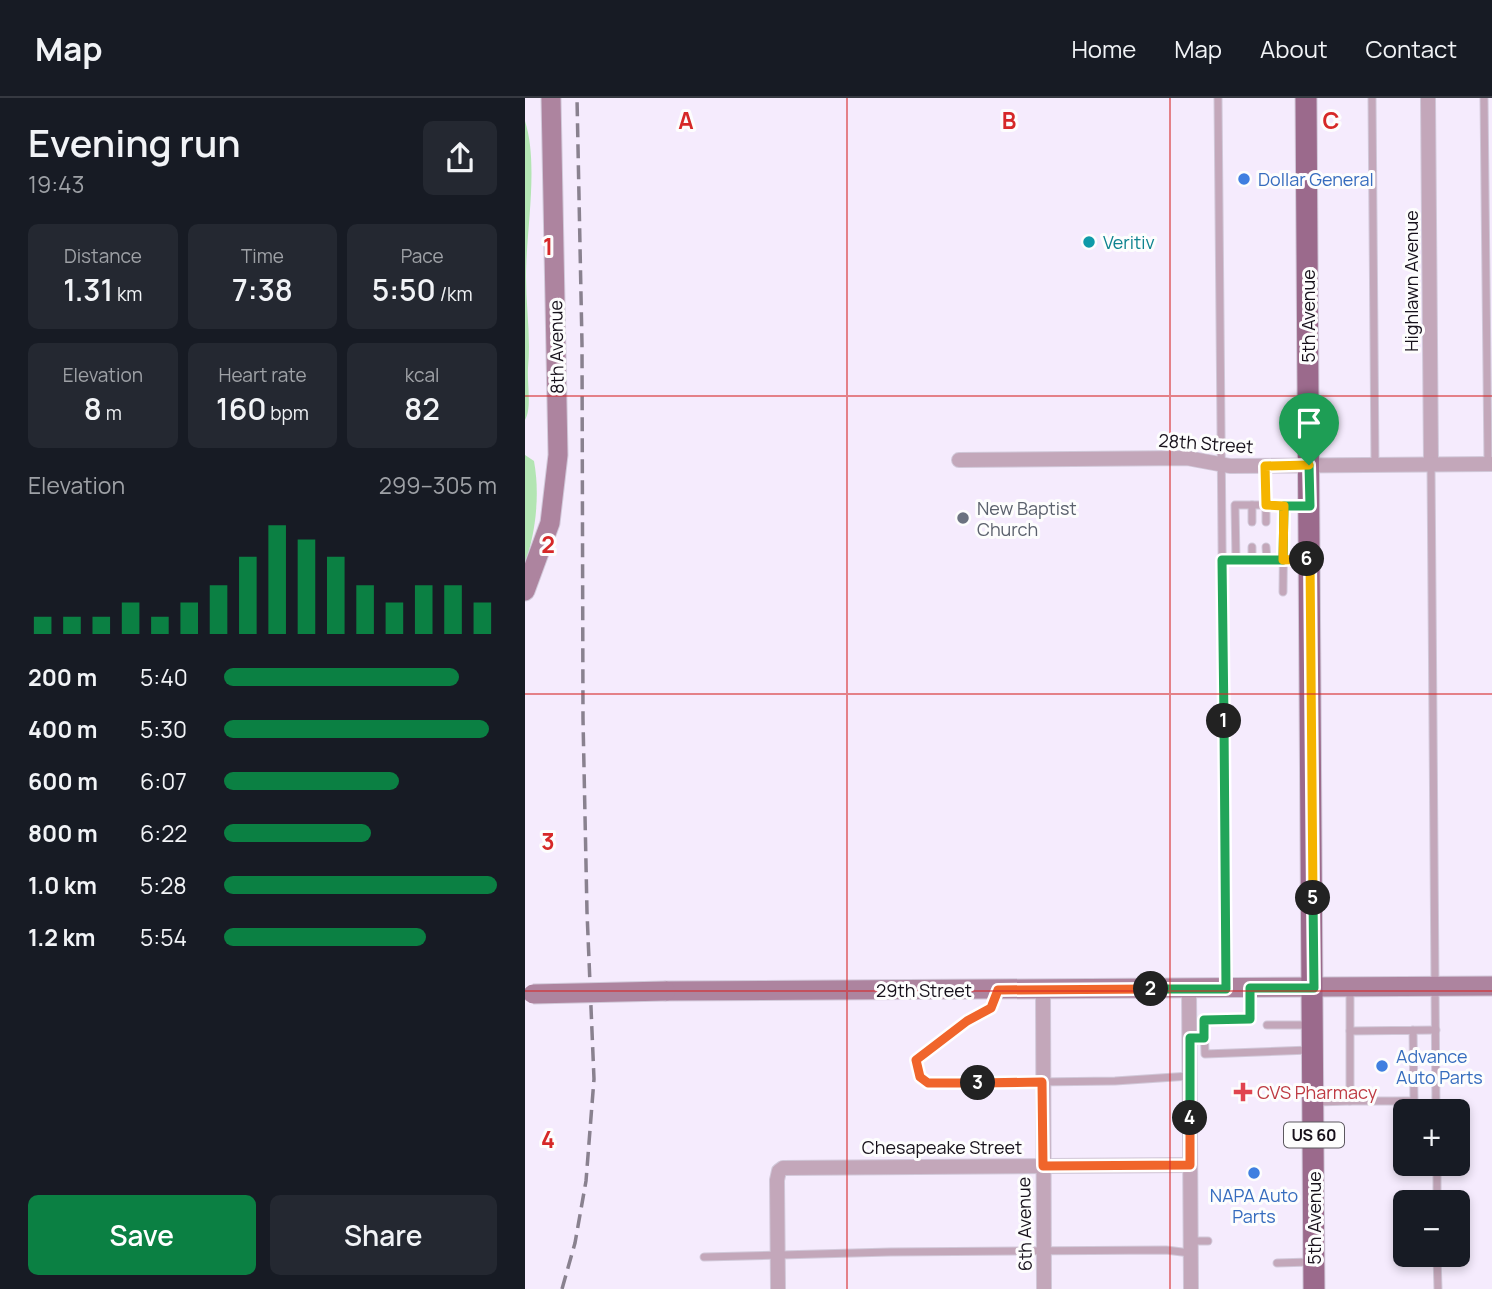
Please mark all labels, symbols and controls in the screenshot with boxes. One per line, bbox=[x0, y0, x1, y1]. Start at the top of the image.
text: Map bbox=[35, 26, 103, 71]
text: Home bbox=[1071, 32, 1136, 65]
text: Map bbox=[1174, 32, 1222, 65]
text: About bbox=[1260, 32, 1328, 65]
text: Contact bbox=[1366, 32, 1457, 65]
text: A bbox=[678, 104, 694, 136]
text: B bbox=[1002, 104, 1016, 136]
text: C bbox=[1323, 104, 1340, 136]
text: Evening run bbox=[28, 116, 241, 168]
button: share bbox=[423, 121, 497, 195]
place label: Dollar General bbox=[1258, 167, 1374, 191]
text: 19:43 bbox=[28, 168, 84, 200]
marker: Dollar General bbox=[1236, 171, 1252, 187]
street label: Highlawn Avenue bbox=[1399, 210, 1423, 352]
text: 1 bbox=[543, 230, 553, 262]
place label: Veritiv bbox=[1103, 230, 1155, 254]
marker: Veritiv bbox=[1081, 234, 1097, 250]
text: Distance bbox=[64, 243, 142, 269]
text: Time bbox=[241, 243, 284, 269]
text: Pace bbox=[401, 243, 444, 269]
text: 1.31 bbox=[63, 269, 113, 310]
text: 7:38 bbox=[232, 269, 293, 310]
text: 5:50 bbox=[372, 269, 436, 310]
street label: 5th Avenue bbox=[1296, 269, 1320, 363]
text: km bbox=[113, 281, 142, 307]
text: /km bbox=[436, 281, 473, 307]
street label: 8th Avenue bbox=[543, 300, 569, 394]
text: Elevation bbox=[63, 362, 143, 388]
text: Heart rate bbox=[218, 362, 307, 388]
text: kcal bbox=[405, 362, 440, 388]
text: 8 bbox=[84, 388, 102, 429]
text: 160 bbox=[216, 388, 267, 429]
text: 82 bbox=[404, 388, 440, 429]
pin bbox=[1279, 393, 1339, 465]
text: m bbox=[102, 400, 122, 426]
text: bpm bbox=[267, 400, 309, 426]
icon: arrive bbox=[1290, 404, 1328, 442]
street label: 28th Street bbox=[1158, 428, 1254, 458]
text: Elevation bbox=[28, 469, 125, 501]
text: 299–305 m bbox=[379, 469, 497, 501]
place label: New Baptist Church bbox=[977, 496, 1077, 541]
marker: New Baptist Church bbox=[955, 510, 971, 526]
text: 2 bbox=[541, 528, 555, 560]
pin: 6 bbox=[1289, 542, 1325, 576]
text: 6 bbox=[1301, 545, 1312, 571]
text: 200 m bbox=[28, 661, 97, 693]
text: 5:40 bbox=[140, 661, 188, 693]
pin: 1 bbox=[1207, 704, 1241, 738]
text: 1 bbox=[1219, 707, 1228, 733]
text: 400 m bbox=[28, 713, 98, 745]
text: 5:30 bbox=[140, 713, 187, 745]
text: 600 m bbox=[28, 765, 98, 797]
text: 6:07 bbox=[140, 765, 187, 797]
text: 800 m bbox=[28, 817, 98, 849]
text: 6:22 bbox=[140, 817, 187, 849]
text: 3 bbox=[541, 825, 555, 857]
text: 1.0 km bbox=[28, 869, 97, 901]
text: 5:28 bbox=[140, 869, 187, 901]
pin: 5 bbox=[1295, 880, 1331, 916]
text: 5 bbox=[1307, 884, 1318, 910]
text: 1.2 km bbox=[28, 921, 95, 953]
text: 5:54 bbox=[140, 921, 187, 953]
pin: 2 bbox=[1133, 972, 1169, 1006]
text: 2 bbox=[1145, 975, 1156, 1001]
street label: 29th Street bbox=[876, 978, 972, 1002]
place label: Advance Auto Parts bbox=[1396, 1044, 1483, 1089]
marker: Advance Auto Parts bbox=[1374, 1058, 1390, 1074]
pin: 3 bbox=[960, 1066, 995, 1100]
text: 3 bbox=[972, 1069, 983, 1095]
place label: CVS Pharmacy bbox=[1257, 1080, 1378, 1104]
marker: CVS Pharmacy bbox=[1235, 1084, 1251, 1100]
map controls bbox=[1393, 1099, 1470, 1267]
button: + bbox=[1393, 1099, 1470, 1176]
pin: 4 bbox=[1173, 1100, 1207, 1136]
text: 4 bbox=[1184, 1104, 1195, 1130]
road number: US 60 bbox=[1284, 1122, 1344, 1148]
text: 4 bbox=[541, 1123, 555, 1155]
street label: Chesapeake Street bbox=[862, 1135, 1022, 1159]
marker: NAPA Auto Parts bbox=[1246, 1165, 1262, 1181]
street label: 5th Avenue bbox=[1302, 1171, 1326, 1265]
street label: 6th Avenue bbox=[1011, 1177, 1037, 1271]
place label: NAPA Auto Parts bbox=[1210, 1183, 1298, 1228]
button: − bbox=[1393, 1190, 1470, 1267]
button: Save bbox=[28, 1195, 256, 1275]
button: Share bbox=[270, 1195, 497, 1275]

